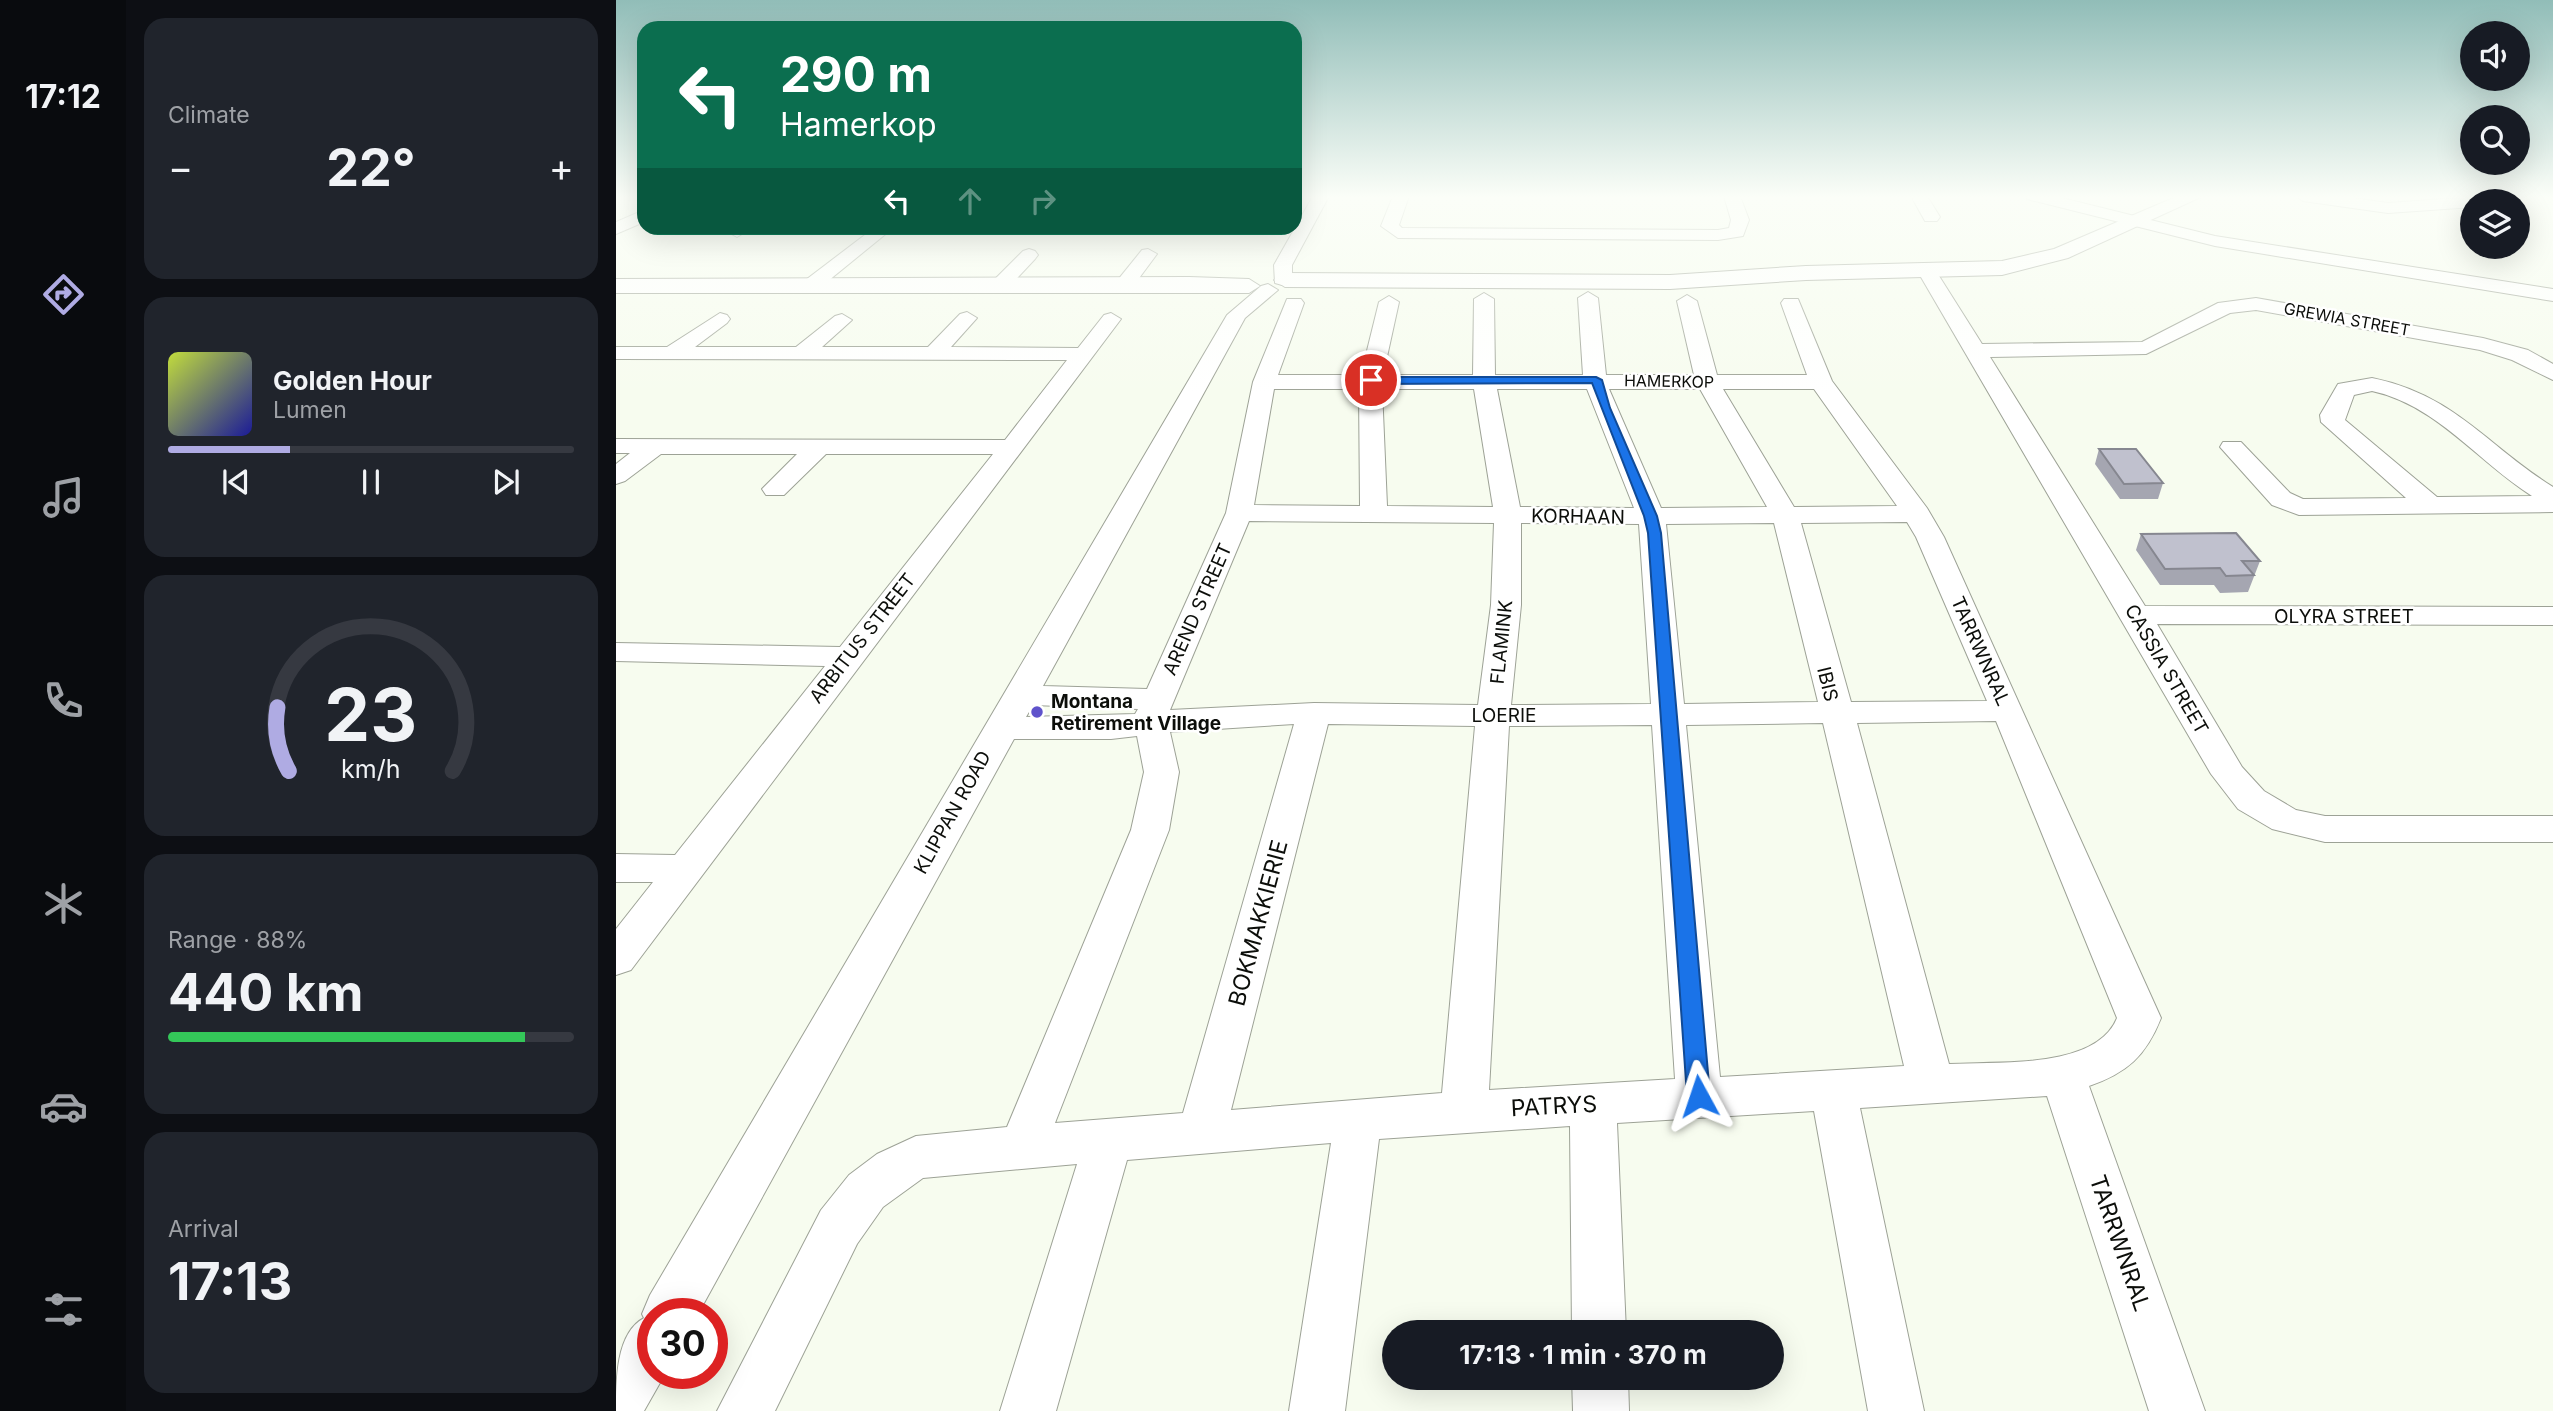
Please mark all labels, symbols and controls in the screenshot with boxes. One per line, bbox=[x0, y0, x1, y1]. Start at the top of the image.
map controls bbox=[2460, 21, 2530, 259]
button: sound bbox=[2460, 21, 2530, 91]
text: 290 m bbox=[780, 45, 932, 104]
icon: left bbox=[665, 49, 756, 140]
text: 17:12 bbox=[25, 77, 101, 116]
text: Climate bbox=[168, 101, 250, 129]
text: Hamerkop bbox=[780, 105, 937, 144]
button: search bbox=[2460, 105, 2530, 175]
text: 22° bbox=[326, 136, 416, 199]
text: − bbox=[168, 144, 193, 190]
text: + bbox=[549, 144, 574, 190]
icon: left bbox=[878, 182, 916, 220]
icon: ahead bbox=[951, 182, 989, 220]
icon: right bbox=[1024, 182, 1062, 220]
button: layers bbox=[2460, 189, 2530, 259]
icon: directions bbox=[39, 270, 88, 319]
street label: GREWIA STREET bbox=[2282, 298, 2412, 340]
pin bbox=[1341, 350, 1401, 410]
icon: arrive bbox=[1352, 361, 1390, 399]
text: Golden Hour bbox=[273, 365, 432, 396]
street label: HAMERKOP bbox=[1624, 370, 1714, 392]
text: Lumen bbox=[273, 396, 347, 424]
icon: previous bbox=[217, 463, 255, 501]
icon: pause bbox=[352, 463, 390, 501]
icon: next bbox=[487, 463, 525, 501]
icon: music bbox=[39, 473, 88, 522]
street label: KORHAAN bbox=[1531, 504, 1625, 529]
street label: AREND STREET bbox=[1158, 540, 1237, 679]
street label: ARBITUS STREET bbox=[805, 569, 920, 708]
street label: TARRWNRAL bbox=[1946, 593, 2015, 709]
street label: FLAMINK bbox=[1486, 599, 1517, 685]
street label: CASSIA STREET bbox=[2120, 600, 2213, 738]
street label: OLYRA STREET bbox=[2274, 605, 2414, 628]
street label: IBIS bbox=[1812, 664, 1843, 704]
text: 23 bbox=[325, 671, 417, 760]
icon: phone bbox=[39, 676, 88, 725]
place label: Montana Retirement Village bbox=[1051, 690, 1221, 735]
marker: Montana Retirement Village bbox=[1029, 704, 1045, 720]
street label: LOERIE bbox=[1472, 704, 1536, 727]
street label: KLIPPAN ROAD bbox=[909, 747, 996, 878]
text: km/h bbox=[341, 754, 401, 784]
street label: BOKMAKKIERIE bbox=[1222, 837, 1294, 1009]
icon: climate bbox=[39, 879, 88, 928]
text: Range · 88% bbox=[168, 926, 307, 954]
text: 440 km bbox=[168, 961, 363, 1024]
position arrow bbox=[1662, 1059, 1736, 1133]
icon: car bbox=[39, 1082, 88, 1131]
street label: PATRYS bbox=[1510, 1090, 1598, 1122]
street label: TARRWNRAL bbox=[2084, 1171, 2156, 1315]
text: Arrival bbox=[168, 1215, 239, 1243]
text: 17:13 bbox=[168, 1250, 292, 1313]
icon: filters bbox=[39, 1285, 88, 1334]
speed limit sign: 30 bbox=[637, 1298, 728, 1389]
text: 17:13 · 1 min · 370 m bbox=[1459, 1339, 1707, 1370]

